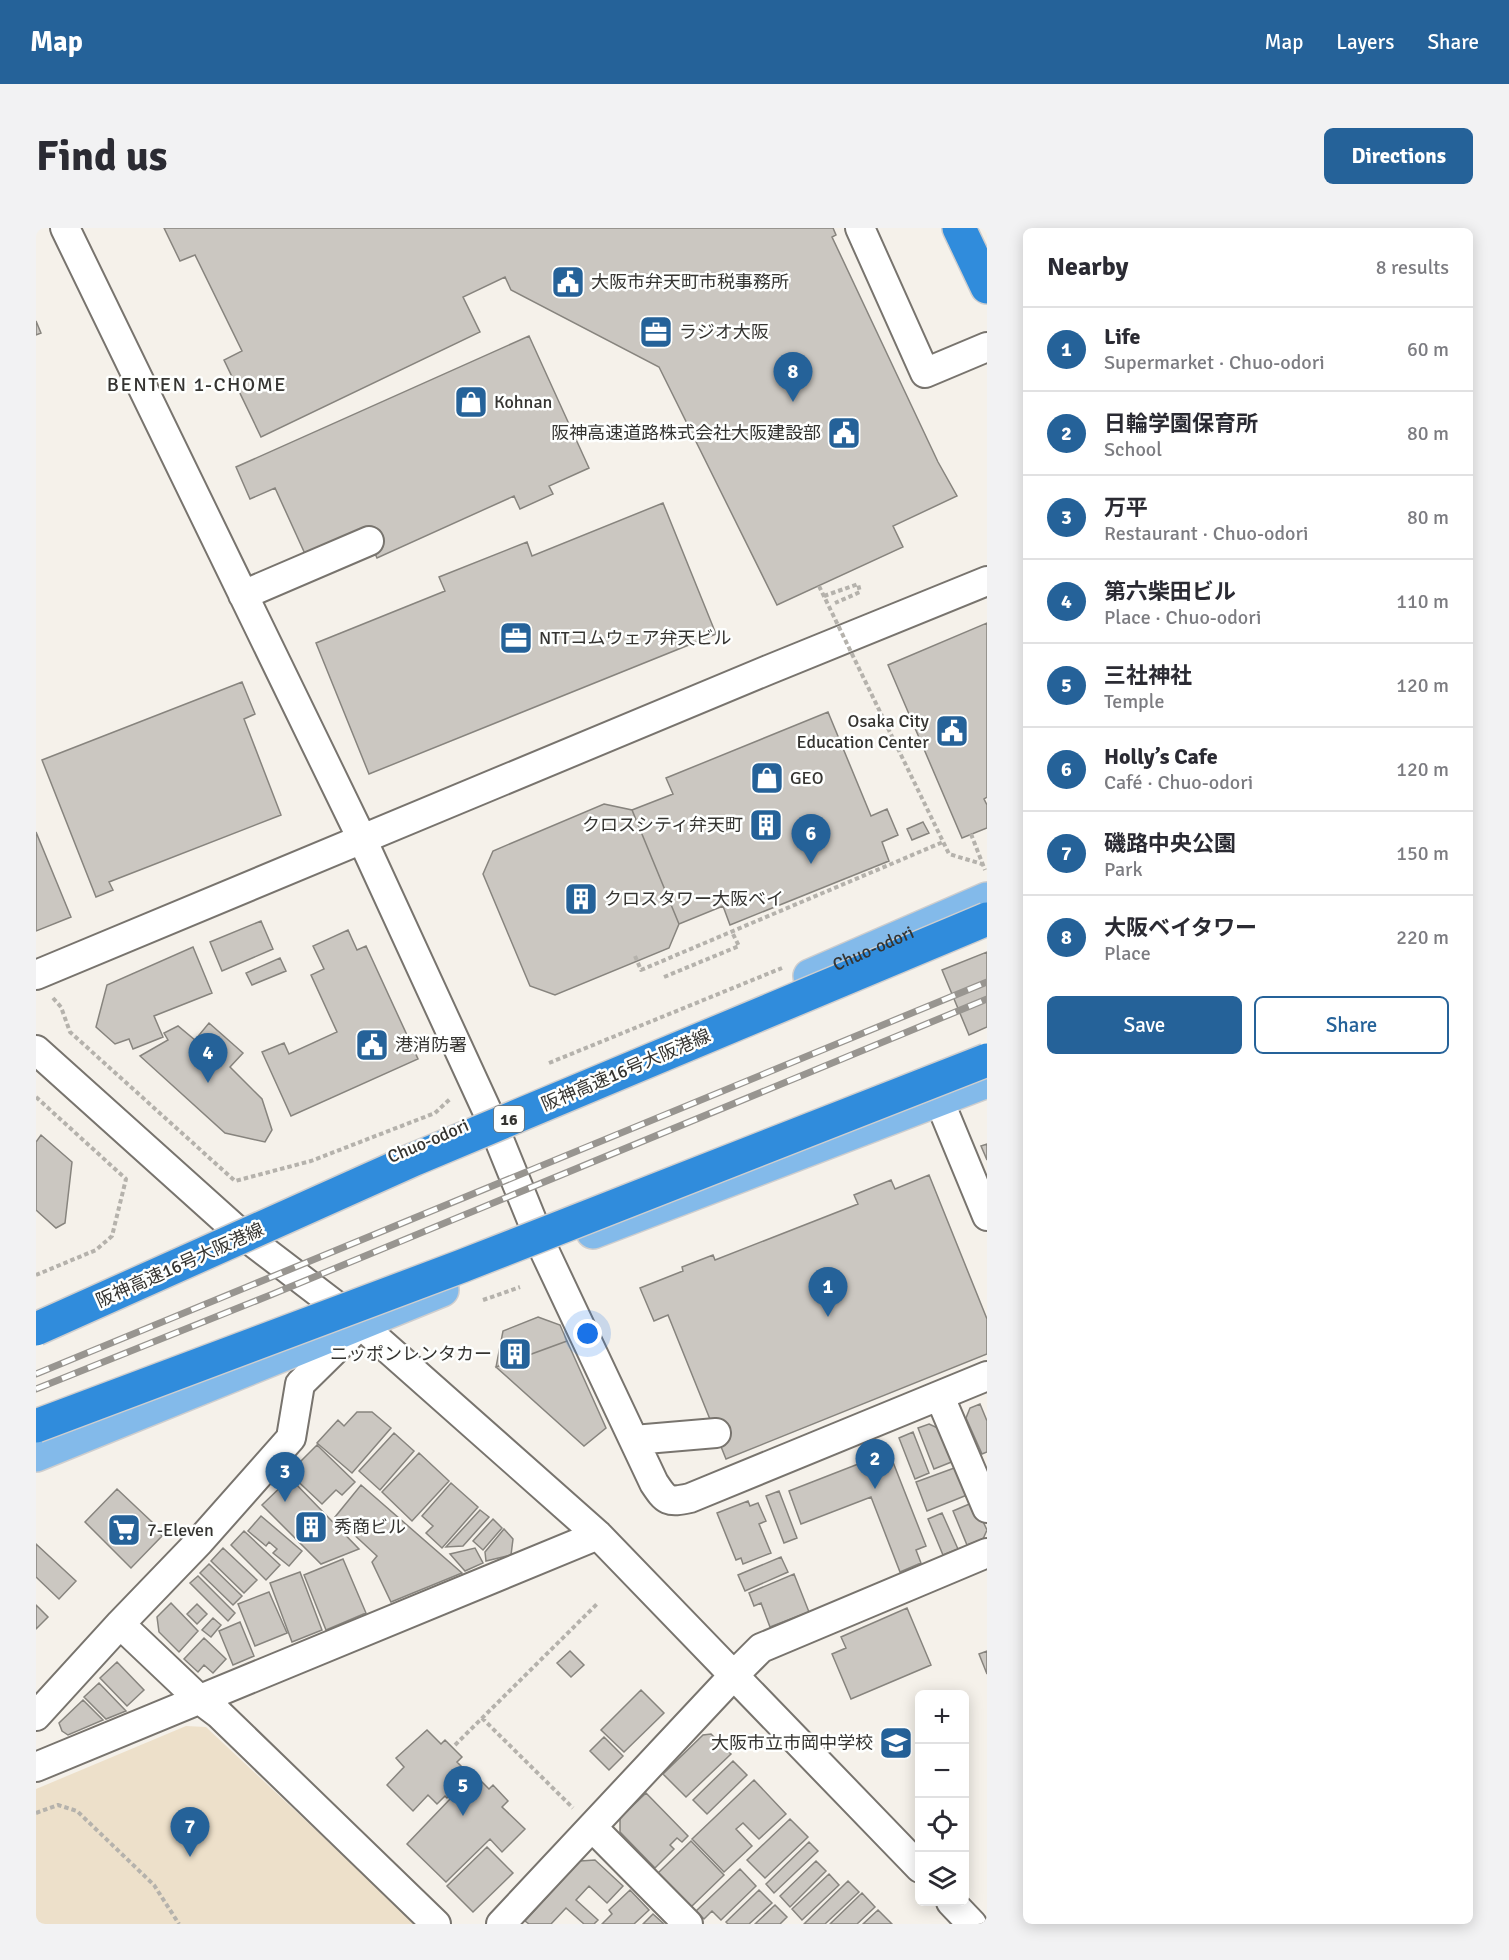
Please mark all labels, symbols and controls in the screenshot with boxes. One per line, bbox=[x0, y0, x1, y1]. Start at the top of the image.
text: Map bbox=[30, 25, 83, 59]
text: Map bbox=[1265, 29, 1303, 55]
text: Layers bbox=[1336, 29, 1394, 55]
text: Share bbox=[1427, 29, 1479, 55]
button: Directions bbox=[1324, 128, 1473, 184]
text: Find us bbox=[36, 131, 167, 182]
text: Nearby bbox=[1047, 251, 1128, 283]
text: 8 results bbox=[1376, 255, 1449, 280]
public building icon: 大阪市弁天町市税事務所 bbox=[550, 264, 586, 300]
place label: 大阪市弁天町市税事務所 bbox=[591, 271, 789, 293]
office icon: ラジオ大阪 bbox=[638, 314, 674, 350]
place label: ラジオ大阪 bbox=[679, 321, 769, 343]
text: Life bbox=[1104, 323, 1140, 350]
text: 1 bbox=[1061, 337, 1072, 362]
text: 60 m bbox=[1407, 337, 1449, 362]
text: Supermarket · Chuo-odori bbox=[1104, 350, 1325, 375]
pin: 8 bbox=[774, 352, 813, 402]
district label: BENTEN 1-CHOME bbox=[107, 372, 287, 397]
shop icon: Kohnan bbox=[453, 384, 489, 420]
place label: Kohnan bbox=[494, 391, 552, 413]
text: 日輪学園保育所 bbox=[1104, 410, 1258, 437]
public building icon: 阪神高速道路株式会社大阪建設部 bbox=[826, 415, 862, 451]
text: 2 bbox=[1061, 421, 1072, 446]
text: 80 m bbox=[1407, 421, 1449, 446]
place label: 阪神高速道路株式会社大阪建設部 bbox=[551, 422, 821, 444]
text: School bbox=[1104, 437, 1162, 462]
text: 万平 bbox=[1104, 494, 1148, 521]
text: 3 bbox=[1061, 505, 1072, 530]
text: 80 m bbox=[1407, 505, 1449, 530]
text: Restaurant · Chuo-odori bbox=[1104, 521, 1309, 546]
text: 第六柴田ビル bbox=[1104, 578, 1236, 605]
text: 4 bbox=[1061, 589, 1072, 614]
text: 110 m bbox=[1396, 589, 1449, 614]
text: Place · Chuo-odori bbox=[1104, 605, 1261, 630]
office icon: NTTコムウェア弁天ビル bbox=[498, 620, 534, 656]
place label: NTTコムウェア弁天ビル bbox=[539, 627, 732, 649]
text: 三社神社 bbox=[1104, 662, 1192, 689]
text: 5 bbox=[1061, 673, 1072, 698]
text: 120 m bbox=[1396, 673, 1449, 698]
text: Temple bbox=[1104, 689, 1164, 714]
place label: Osaka City Education Center bbox=[796, 710, 930, 753]
public building icon: Osaka City Education Center bbox=[934, 713, 970, 749]
text: Holly’s Cafe bbox=[1104, 743, 1218, 770]
text: 6 bbox=[1061, 757, 1072, 782]
text: 120 m bbox=[1396, 757, 1449, 782]
shop icon: GEO bbox=[749, 760, 785, 796]
place label: GEO bbox=[790, 767, 823, 789]
text: Café · Chuo-odori bbox=[1104, 770, 1253, 795]
building icon: クロスシティ弁天町 bbox=[748, 807, 784, 843]
place label: クロスシティ弁天町 bbox=[582, 814, 743, 836]
pin: 6 bbox=[792, 814, 830, 864]
text: 磯路中央公園 bbox=[1104, 830, 1236, 857]
text: 7 bbox=[1061, 841, 1072, 866]
text: 150 m bbox=[1396, 841, 1449, 866]
text: Park bbox=[1104, 857, 1142, 882]
building icon: クロスタワー大阪ベイ bbox=[563, 881, 599, 917]
place label: クロスタワー大阪ベイ bbox=[604, 888, 784, 910]
text: 大阪ベイタワー bbox=[1104, 914, 1257, 941]
street label: Chuo-odori bbox=[829, 921, 917, 976]
text: 8 bbox=[1061, 925, 1072, 950]
text: 220 m bbox=[1396, 925, 1449, 950]
text: Place bbox=[1104, 941, 1151, 966]
button: Save bbox=[1047, 996, 1242, 1054]
button: Share bbox=[1254, 996, 1449, 1054]
street label: 阪神高速16号大阪港線 bbox=[538, 1024, 714, 1116]
public building icon: 港消防署 bbox=[354, 1027, 390, 1063]
pin: 4 bbox=[188, 1034, 228, 1083]
place label: 港消防署 bbox=[395, 1034, 467, 1056]
road number: 16 bbox=[494, 1106, 524, 1132]
street label: Chuo-odori bbox=[384, 1114, 472, 1168]
street label: 阪神高速16号大阪港線 bbox=[93, 1218, 267, 1312]
pin: 1 bbox=[808, 1268, 848, 1317]
your location bbox=[573, 1319, 602, 1348]
building icon: ニッポンレンタカー bbox=[497, 1336, 533, 1372]
place label: ニッポンレンタカー bbox=[330, 1343, 492, 1365]
pin: 2 bbox=[856, 1440, 894, 1489]
pin: 3 bbox=[266, 1452, 304, 1502]
building icon: 秀商ビル bbox=[293, 1509, 329, 1545]
supermarket icon: 7-Eleven bbox=[106, 1512, 142, 1548]
place label: 秀商ビル bbox=[334, 1516, 406, 1538]
place label: 7-Eleven bbox=[147, 1519, 214, 1541]
map controls bbox=[915, 1690, 969, 1906]
button: + bbox=[915, 1690, 969, 1744]
school or university icon: 大阪市立市岡中学校 bbox=[878, 1725, 914, 1761]
place label: 大阪市立市岡中学校 bbox=[711, 1732, 873, 1754]
button: − bbox=[915, 1744, 969, 1798]
pin: 5 bbox=[444, 1766, 482, 1816]
button: locate bbox=[915, 1798, 969, 1852]
pin: 7 bbox=[170, 1808, 210, 1857]
button: layers bbox=[915, 1852, 969, 1906]

